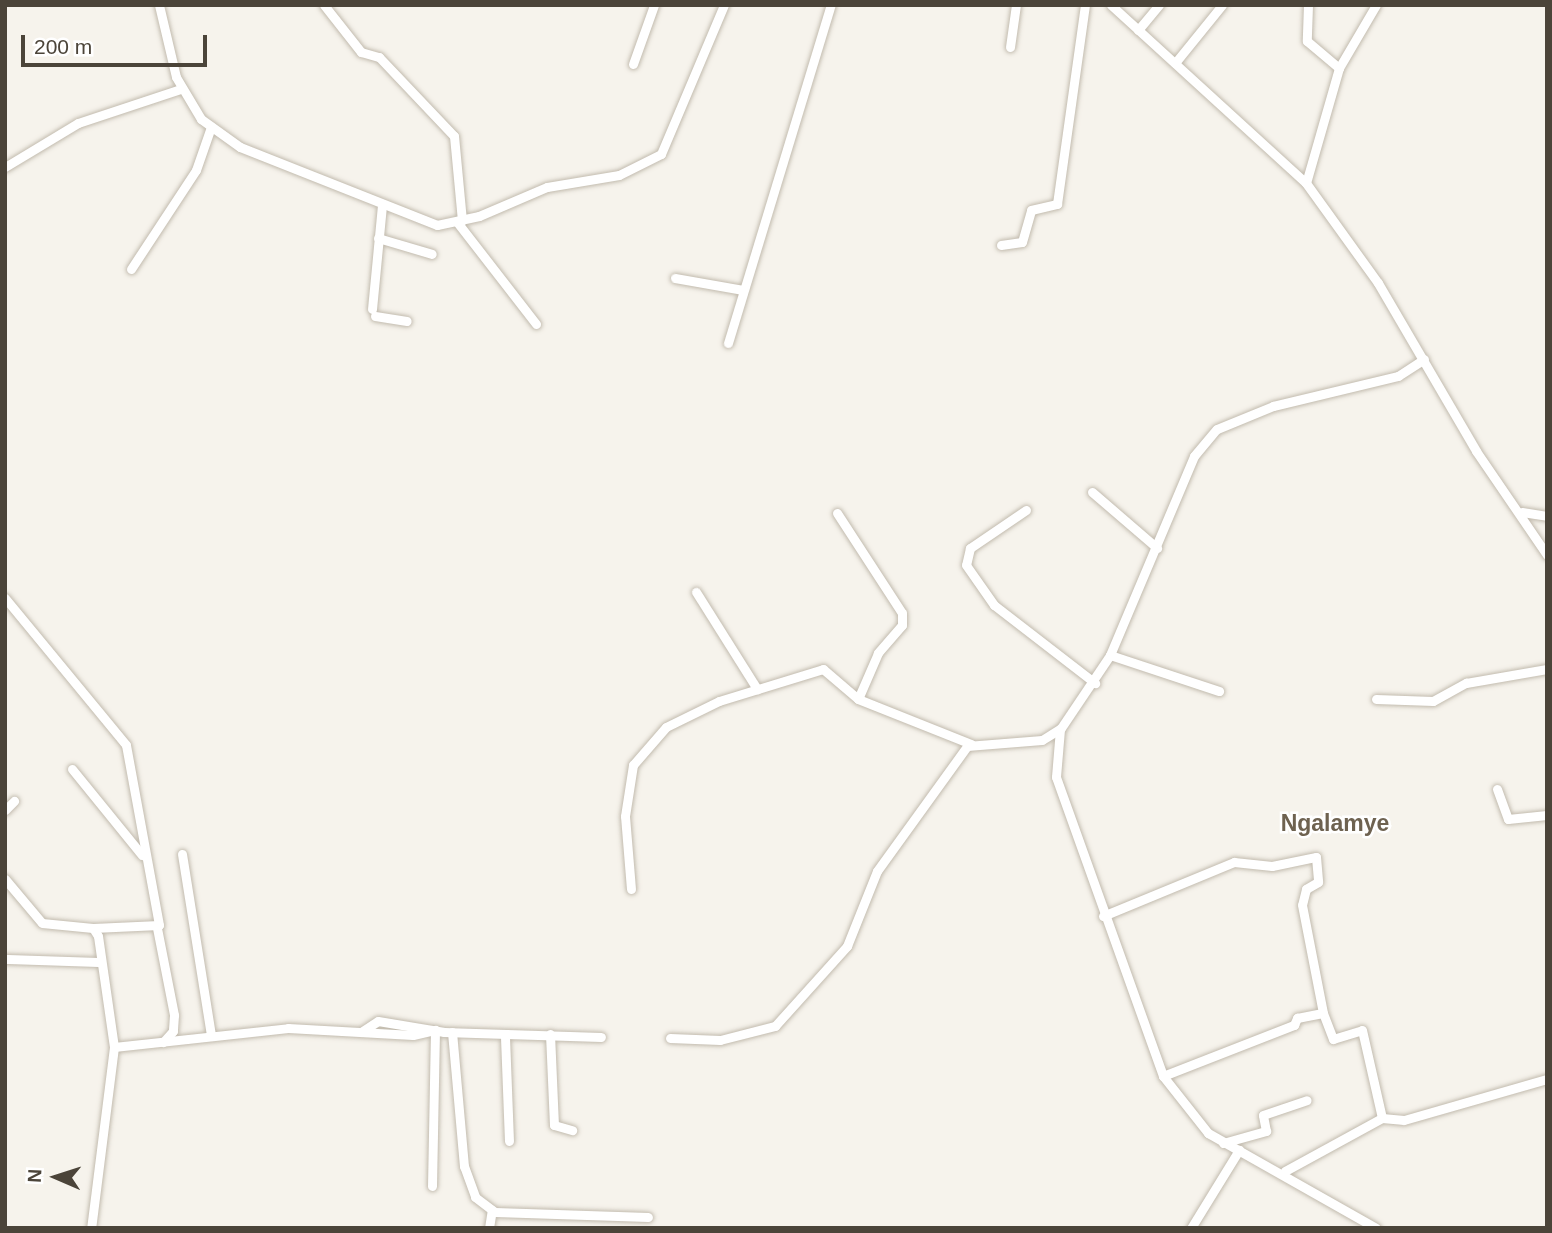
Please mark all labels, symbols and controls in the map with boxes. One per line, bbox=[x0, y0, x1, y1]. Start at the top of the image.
scale bar bbox=[24, 21, 210, 65]
text: 200 m bbox=[34, 35, 92, 58]
district label: Ngalamye bbox=[1281, 809, 1389, 837]
north arrow bbox=[21, 1142, 91, 1212]
text: N bbox=[24, 1168, 45, 1183]

